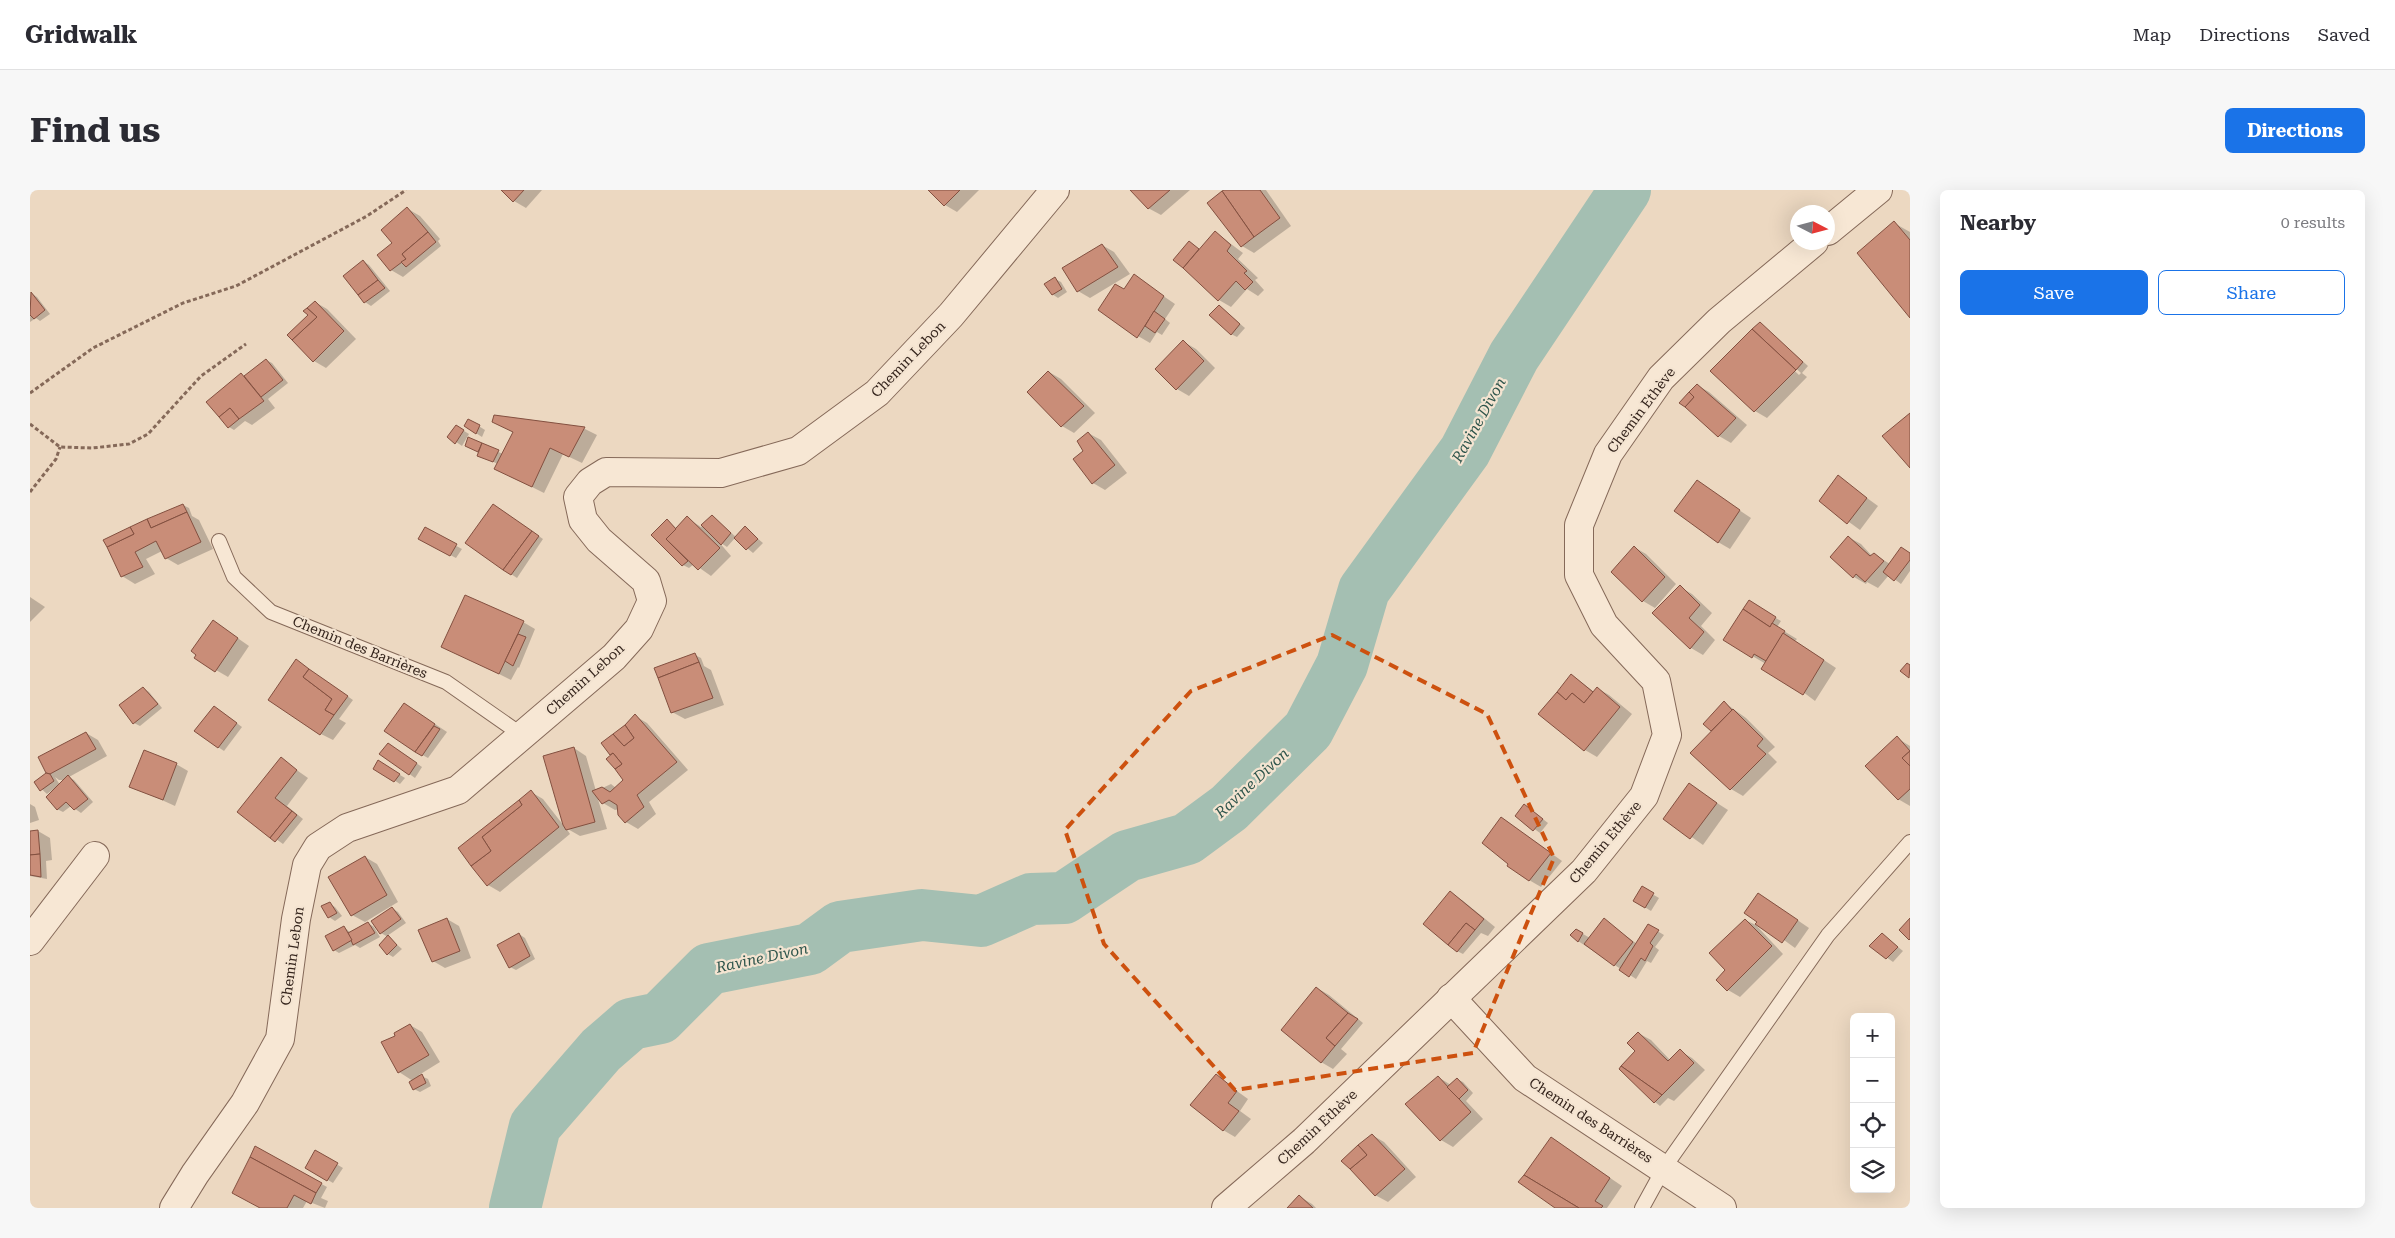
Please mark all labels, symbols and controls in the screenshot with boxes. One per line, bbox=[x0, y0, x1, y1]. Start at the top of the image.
text: Gridwalk bbox=[25, 21, 137, 49]
text: Map bbox=[2133, 24, 2171, 45]
text: Directions bbox=[2199, 24, 2290, 45]
text: Saved bbox=[2318, 24, 2370, 45]
button: Directions bbox=[2225, 108, 2365, 153]
text: Find us bbox=[30, 110, 160, 151]
north arrow bbox=[1790, 205, 1835, 250]
text: Nearby bbox=[1960, 211, 2036, 235]
text: 0 results bbox=[2281, 213, 2345, 232]
button: Save bbox=[1960, 270, 2148, 315]
button: Share bbox=[2158, 270, 2345, 315]
street label: Chemin Lebon bbox=[868, 318, 948, 400]
street label: Chemin Ethève bbox=[1604, 364, 1679, 456]
water label: Ravine Divon bbox=[1448, 375, 1510, 466]
street label: Chemin des Barrières bbox=[290, 613, 430, 682]
street label: Chemin Lebon bbox=[543, 640, 627, 718]
water label: Ravine Divon bbox=[1211, 744, 1292, 822]
street label: Chemin Ethève bbox=[1566, 797, 1644, 887]
street label: Chemin Lebon bbox=[277, 906, 307, 1006]
water label: Ravine Divon bbox=[713, 939, 810, 977]
map controls bbox=[1850, 1013, 1895, 1193]
button: + bbox=[1850, 1013, 1895, 1058]
button: − bbox=[1850, 1058, 1895, 1103]
street label: Chemin des Barrières bbox=[1526, 1074, 1656, 1166]
street label: Chemin Ethève bbox=[1274, 1086, 1360, 1168]
button: locate bbox=[1850, 1103, 1895, 1148]
button: layers bbox=[1850, 1148, 1895, 1193]

